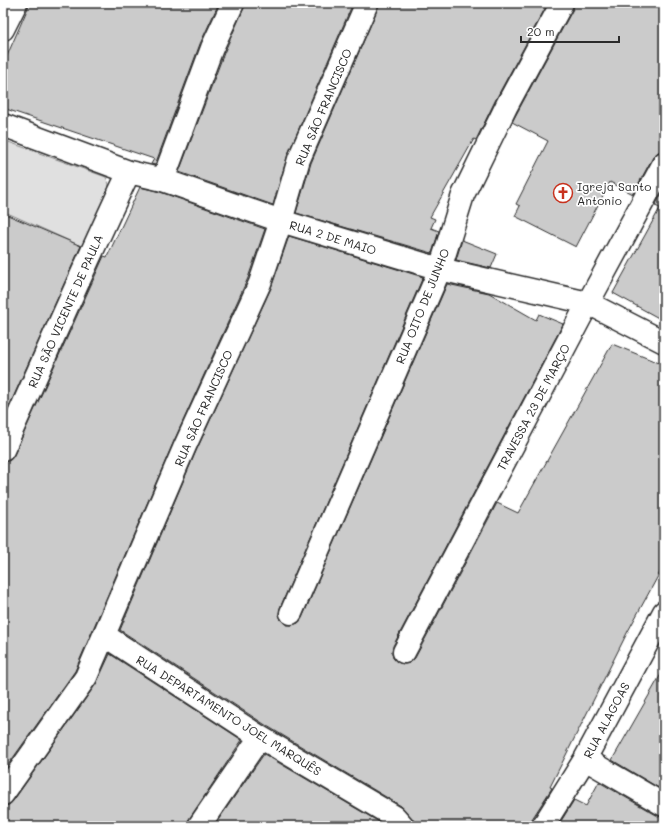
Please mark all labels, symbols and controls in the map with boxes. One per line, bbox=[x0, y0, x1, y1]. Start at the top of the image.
scale bar bbox=[521, 18, 619, 44]
text: 20 m bbox=[527, 23, 555, 39]
street label: RUA SÃO FRANCISCO bbox=[291, 46, 355, 168]
place label: Igreja Santo Antonio bbox=[577, 178, 651, 208]
church icon: Igreja Santo Antonio bbox=[552, 182, 574, 204]
street label: RUA 2 DE MAIO bbox=[288, 216, 378, 258]
street label: RUA SÃO VICENTE DE PAULA bbox=[24, 232, 106, 390]
street label: RUA OITO DE JUNHO bbox=[392, 246, 452, 366]
street label: TRAVESSA 23 DE MARÇO bbox=[493, 341, 573, 473]
street label: RUA SÃO FRANCISCO bbox=[170, 347, 236, 469]
street label: RUA DEPARTAMENTO JOEL MARQUÊS bbox=[133, 651, 325, 779]
street label: RUA ALAGOAS bbox=[579, 679, 633, 761]

